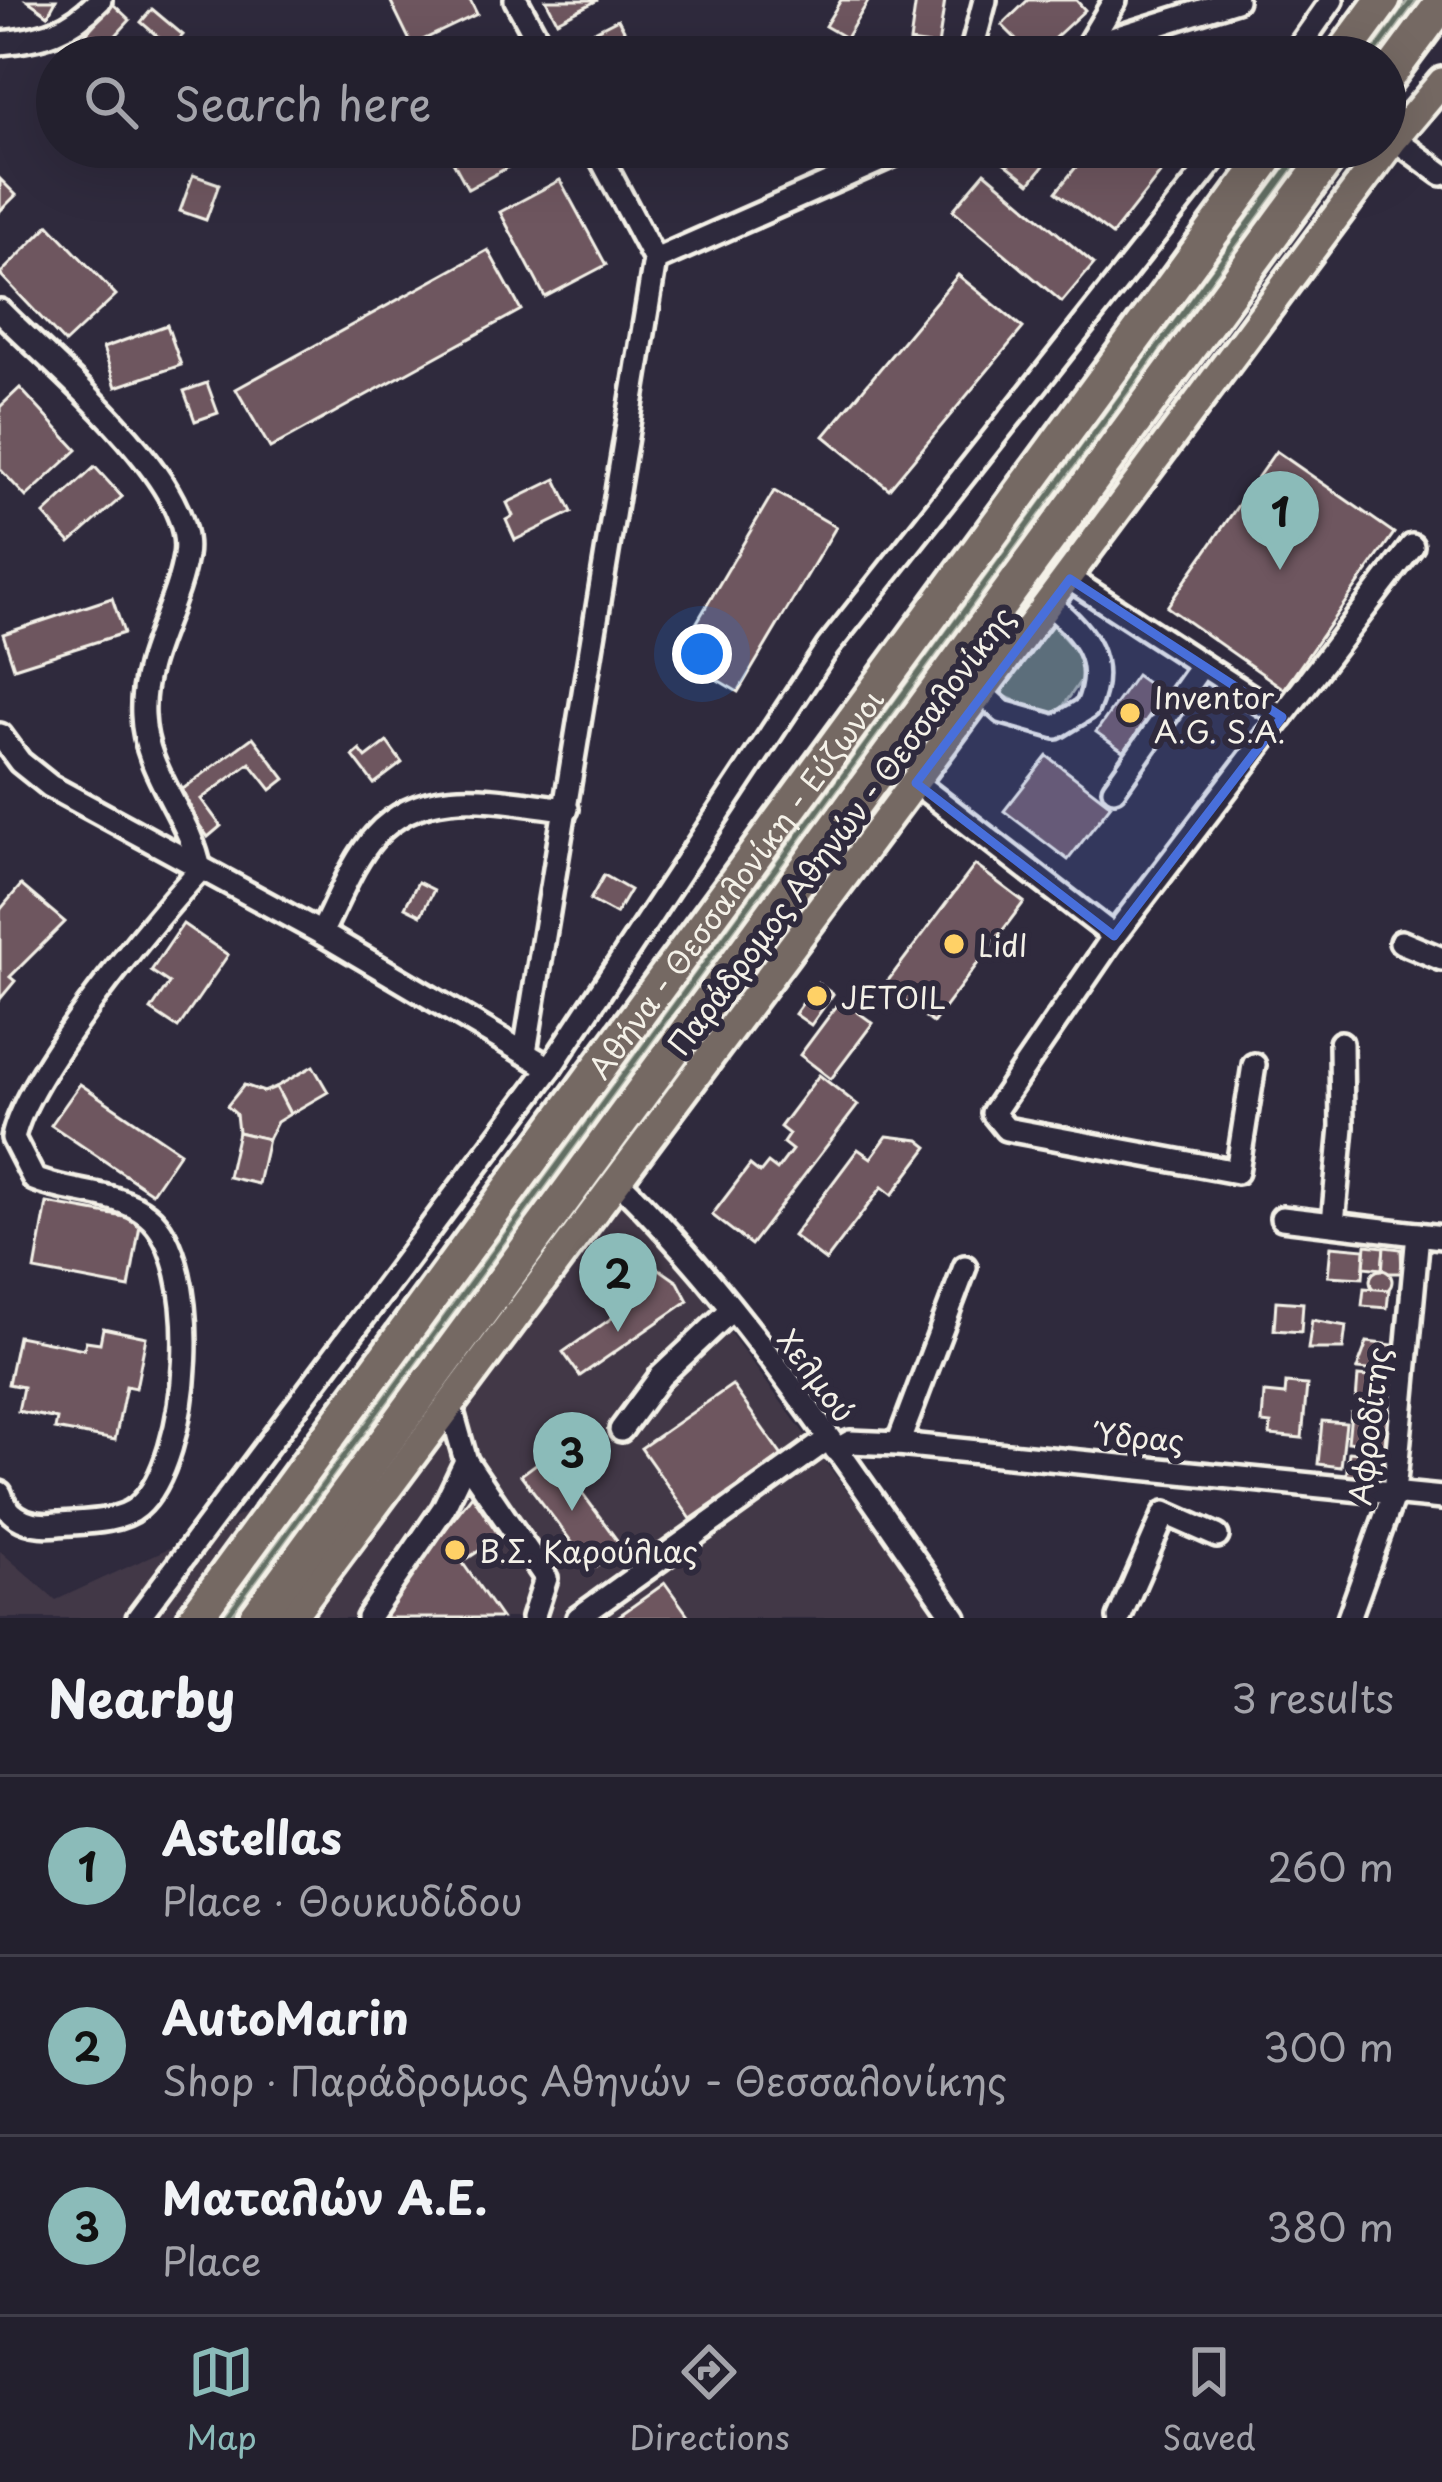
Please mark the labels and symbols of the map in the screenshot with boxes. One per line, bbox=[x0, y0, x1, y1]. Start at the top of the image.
pin: 1 bbox=[1241, 471, 1319, 570]
street label: Παράδρομος Αθηνών - Θεσσαλονίκης bbox=[656, 596, 1024, 1064]
your location bbox=[672, 624, 732, 684]
place label: Inventor A.G. S.A. bbox=[1154, 674, 1286, 753]
street label: Αθήνα - Θεσσαλονίκη - Εύζωνοι bbox=[576, 678, 893, 1087]
marker: Inventor A.G. S.A. bbox=[1117, 700, 1143, 726]
place label: Lidl bbox=[978, 922, 1027, 967]
marker: Lidl bbox=[941, 931, 967, 957]
place label: JETOIL bbox=[841, 974, 946, 1019]
marker: JETOIL bbox=[804, 983, 830, 1009]
pin: 2 bbox=[579, 1233, 657, 1332]
street label: Χελμού bbox=[767, 1319, 867, 1431]
street label: Αφροδίτης bbox=[1336, 1344, 1400, 1508]
street label: Ύδρας bbox=[1091, 1409, 1186, 1462]
pin: 3 bbox=[533, 1412, 611, 1511]
place label: Β.Σ. Καρούλιας bbox=[479, 1528, 698, 1573]
marker: Β.Σ. Καρούλιας bbox=[442, 1537, 468, 1563]

